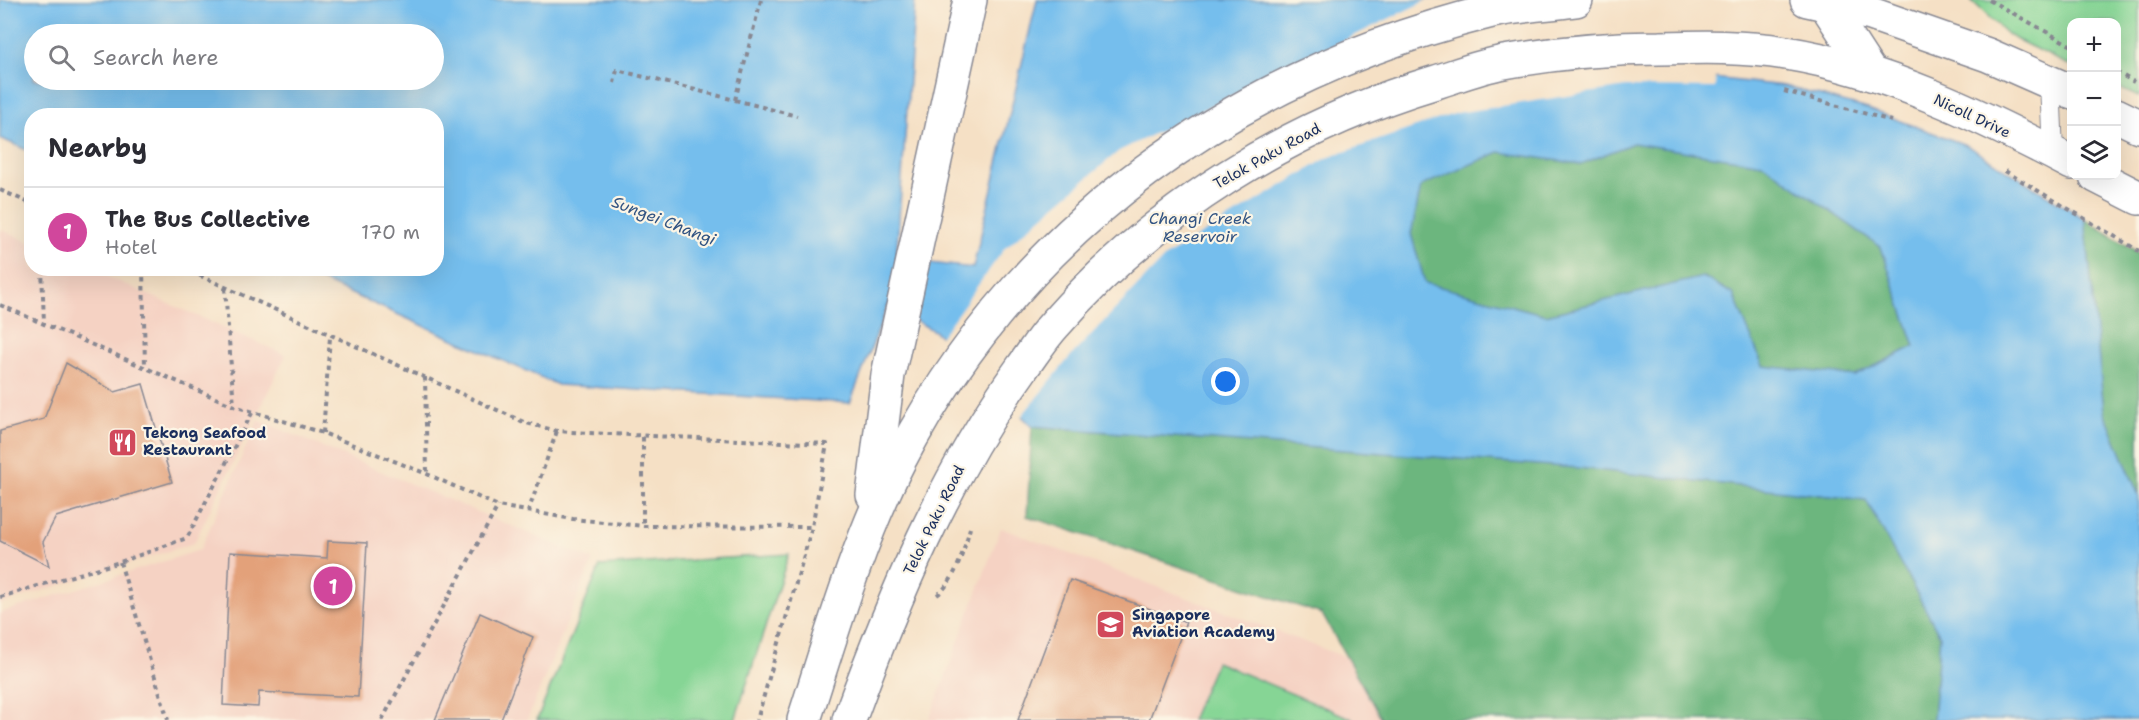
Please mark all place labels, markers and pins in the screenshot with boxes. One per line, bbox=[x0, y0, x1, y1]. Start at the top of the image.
place label: Tekong Seafood Restaurant bbox=[143, 423, 266, 460]
restaurant icon: Tekong Seafood Restaurant bbox=[106, 426, 138, 458]
pin: 1 bbox=[314, 564, 352, 608]
place label: Singapore Aviation Academy bbox=[1132, 605, 1275, 642]
school or university icon: Singapore Aviation Academy bbox=[1095, 608, 1127, 640]

